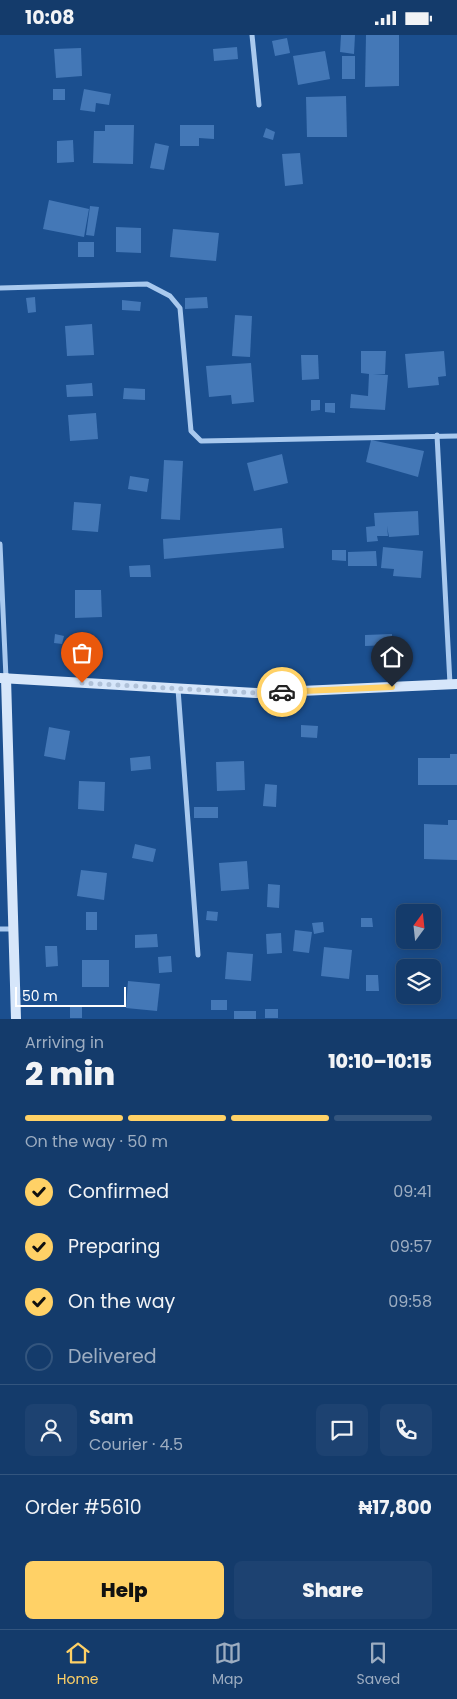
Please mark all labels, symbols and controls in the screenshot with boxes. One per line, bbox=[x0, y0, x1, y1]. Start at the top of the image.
text: 10:08 bbox=[25, 4, 75, 31]
pin bbox=[61, 632, 103, 683]
pin bbox=[371, 636, 413, 687]
icon: bag bbox=[68, 639, 96, 667]
icon: home bbox=[378, 643, 406, 671]
courier bbox=[257, 667, 307, 717]
icon: car bbox=[268, 678, 296, 706]
north arrow bbox=[396, 904, 441, 949]
map controls bbox=[396, 904, 441, 1004]
button: layers bbox=[396, 959, 441, 1004]
scale bar bbox=[15, 984, 126, 1007]
text: 50 m bbox=[22, 986, 58, 1006]
text: Arriving in bbox=[25, 1031, 104, 1054]
text: 10:10–10:15 bbox=[328, 1048, 432, 1075]
text: 2 min bbox=[25, 1051, 115, 1096]
text: On the way · 50 m bbox=[25, 1130, 168, 1153]
icon: check bbox=[25, 1178, 53, 1206]
text: Confirmed bbox=[68, 1178, 169, 1205]
text: 09:41 bbox=[393, 1180, 432, 1203]
icon: check bbox=[25, 1233, 53, 1261]
text: Preparing bbox=[68, 1233, 160, 1260]
text: 09:57 bbox=[390, 1235, 432, 1258]
icon: check bbox=[25, 1288, 53, 1316]
text: On the way bbox=[68, 1288, 175, 1315]
text: 09:58 bbox=[388, 1290, 432, 1313]
text: Delivered bbox=[68, 1343, 157, 1370]
button: person bbox=[25, 1404, 77, 1456]
text: Sam bbox=[89, 1404, 134, 1431]
button: chat bbox=[316, 1404, 368, 1456]
button: phone bbox=[380, 1404, 432, 1456]
text: Courier · 4.5 bbox=[89, 1433, 183, 1456]
text: Order #5610 bbox=[25, 1494, 142, 1521]
text: ₦17,800 bbox=[358, 1494, 432, 1521]
button: Help bbox=[25, 1561, 224, 1619]
button: Share bbox=[234, 1561, 432, 1619]
tab: Home bbox=[57, 1639, 99, 1690]
tab: Map bbox=[212, 1639, 243, 1690]
tab: Saved bbox=[357, 1639, 400, 1690]

